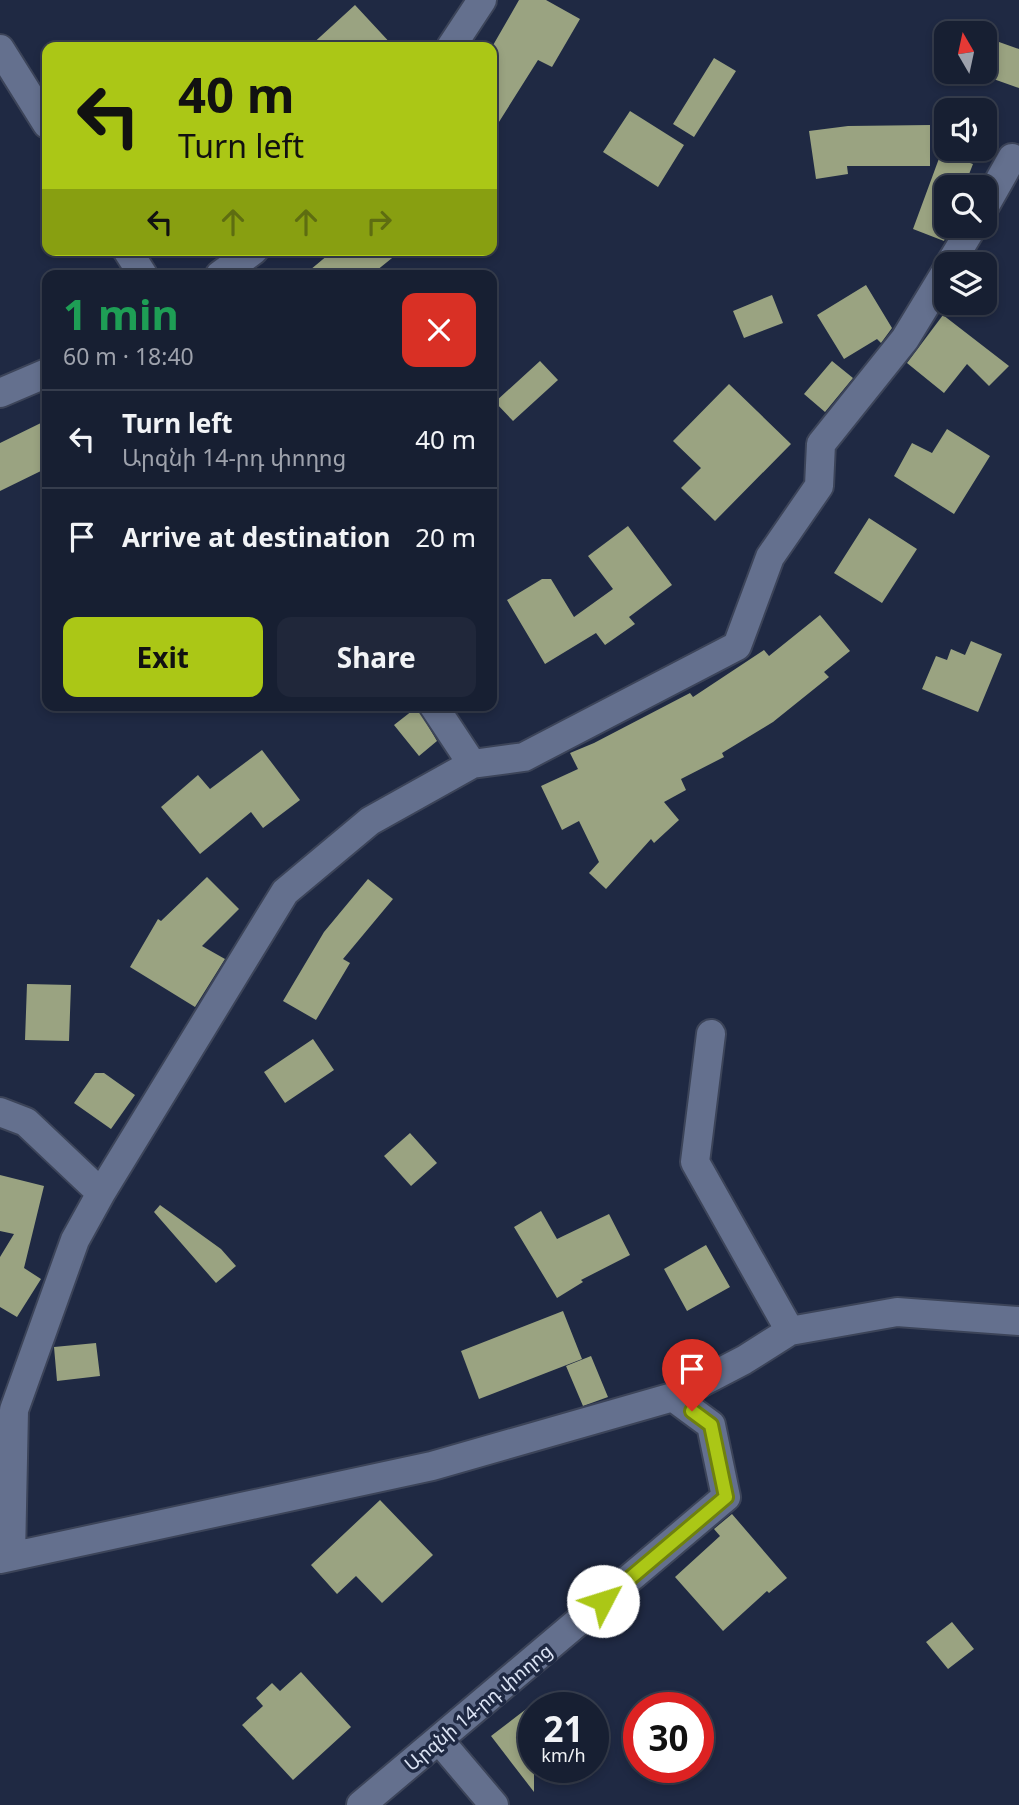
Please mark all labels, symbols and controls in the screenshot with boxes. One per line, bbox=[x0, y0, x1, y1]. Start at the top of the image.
north arrow bbox=[934, 21, 998, 84]
map controls bbox=[934, 21, 997, 315]
text: 40 m bbox=[178, 61, 295, 127]
icon: left bbox=[63, 70, 154, 161]
button: sound bbox=[934, 98, 997, 161]
text: Turn left bbox=[178, 124, 304, 167]
button: search bbox=[934, 175, 997, 238]
icon: left bbox=[141, 203, 179, 241]
icon: ahead bbox=[214, 203, 252, 241]
icon: ahead bbox=[287, 203, 325, 241]
icon: right bbox=[360, 203, 398, 241]
button: layers bbox=[934, 252, 997, 315]
text: 1 min bbox=[63, 285, 179, 342]
button: close bbox=[402, 293, 476, 367]
text: 60 m · 18:40 bbox=[63, 340, 194, 372]
text: Turn left bbox=[122, 405, 233, 441]
icon: left bbox=[63, 420, 101, 458]
text: 40 m bbox=[415, 421, 476, 457]
text: Արզնի 14-րդ փողոց bbox=[122, 441, 346, 473]
icon: arrive bbox=[63, 518, 101, 556]
text: Arrive at destination bbox=[122, 519, 391, 555]
text: 20 m bbox=[415, 519, 476, 555]
button: Exit bbox=[63, 617, 263, 697]
button: Share bbox=[277, 617, 476, 697]
pin bbox=[662, 1339, 722, 1411]
icon: arrive bbox=[673, 1350, 711, 1388]
position arrow bbox=[566, 1564, 640, 1638]
street label: Արզնի 14-րդ փողոց bbox=[399, 1638, 557, 1776]
speed limit sign: 30 bbox=[623, 1692, 714, 1783]
text: 21 bbox=[543, 1705, 584, 1752]
text: km/h bbox=[541, 1743, 586, 1767]

